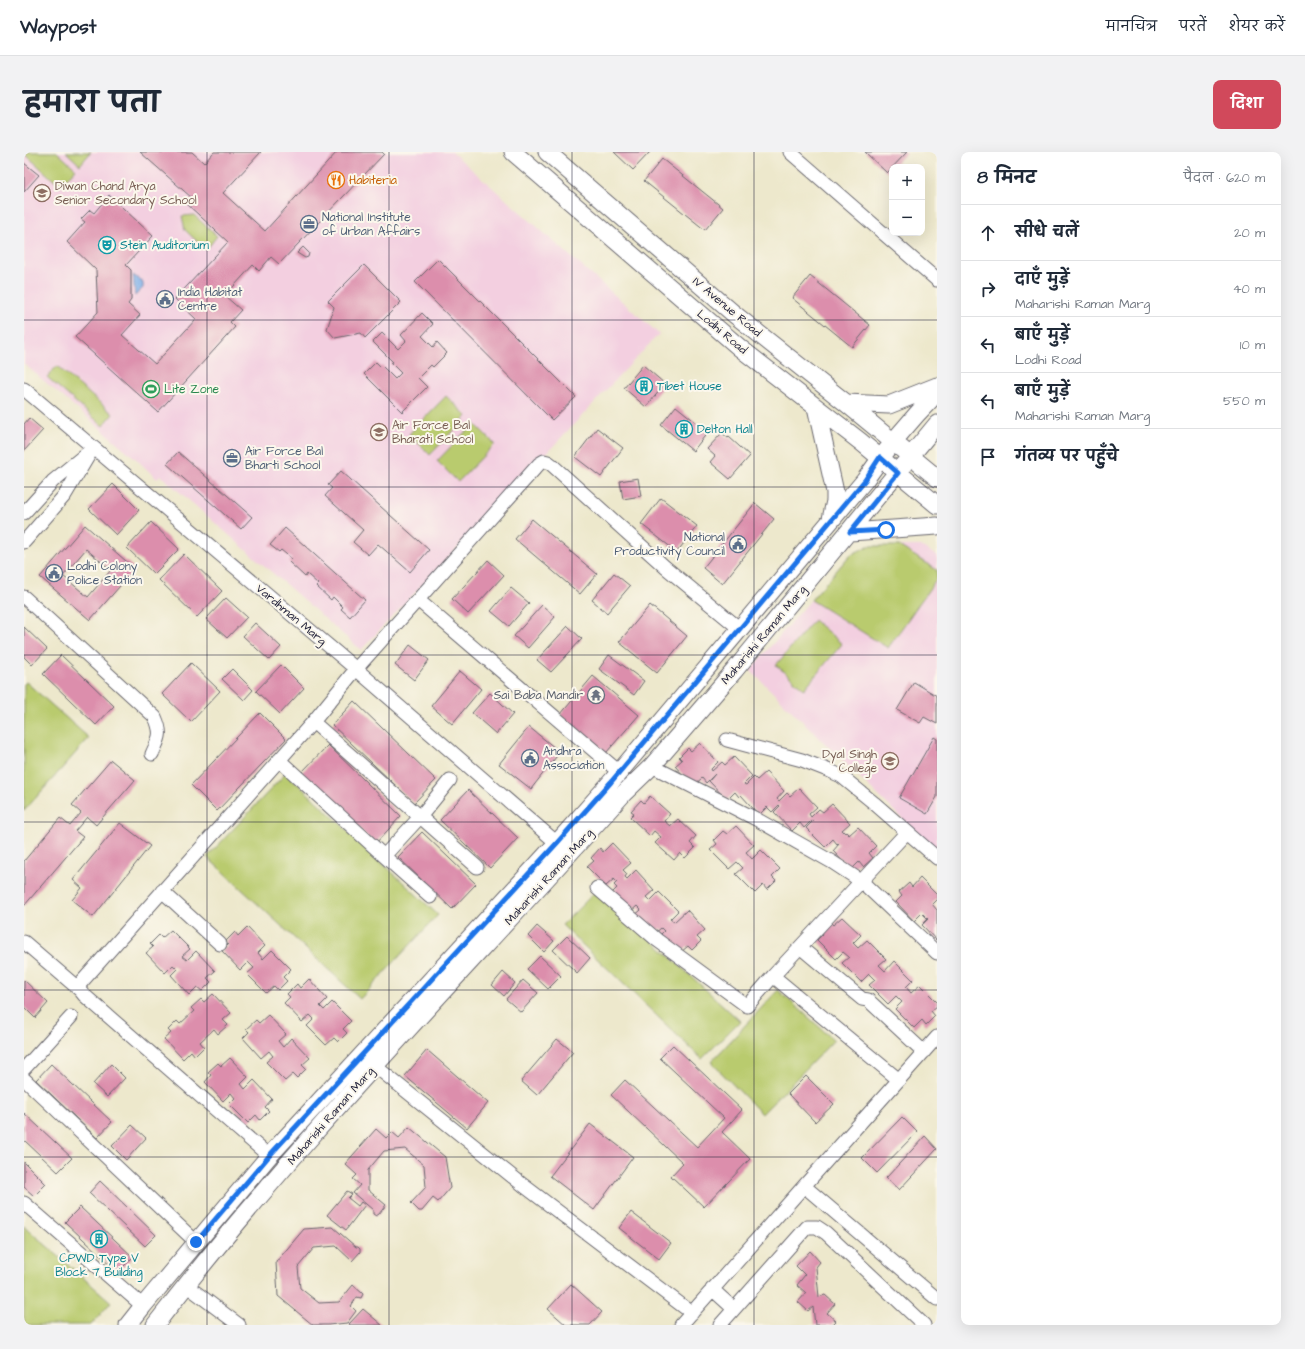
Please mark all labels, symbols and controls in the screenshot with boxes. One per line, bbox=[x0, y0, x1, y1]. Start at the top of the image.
text: Waypost bbox=[20, 14, 96, 41]
text: मानचित्र bbox=[1106, 17, 1157, 37]
text: परतें bbox=[1179, 17, 1207, 37]
text: शेयर करें bbox=[1229, 17, 1285, 37]
button: दिशा bbox=[1213, 80, 1281, 129]
text: हमारा पता bbox=[24, 84, 160, 123]
map controls bbox=[889, 164, 925, 236]
button: + bbox=[889, 164, 925, 200]
text: 8 मिनट bbox=[977, 166, 1036, 190]
text: पैदल · 620 m bbox=[1184, 169, 1265, 187]
restaurant icon: Habiteria bbox=[326, 170, 346, 190]
place label: Habiteria bbox=[349, 172, 397, 189]
place label: Diwan Chand Arya Senior Secondary School bbox=[55, 178, 197, 210]
school or university icon: Diwan Chand Arya Senior Secondary School bbox=[32, 183, 52, 203]
button: − bbox=[889, 200, 925, 236]
place label: National Institute of Urban Affairs bbox=[322, 209, 420, 240]
office icon: National Institute of Urban Affairs bbox=[299, 214, 319, 234]
icon: ahead bbox=[977, 222, 999, 244]
text: सीधे चलें bbox=[1015, 222, 1079, 243]
text: 20 m bbox=[1234, 224, 1265, 242]
theatre icon: Stein Auditorium bbox=[97, 235, 117, 255]
place label: Stein Auditorium bbox=[120, 237, 210, 254]
text: दाएँ मुड़ें bbox=[1015, 269, 1069, 290]
street label: IV Avenue Road bbox=[689, 273, 765, 341]
icon: right bbox=[977, 278, 999, 300]
text: 40 m bbox=[1233, 280, 1265, 298]
place label: India Habitat Centre bbox=[178, 284, 243, 315]
public building icon: India Habitat Centre bbox=[155, 289, 175, 309]
text: Maharishi Raman Marg bbox=[1015, 295, 1150, 313]
street label: Lodhi Road bbox=[693, 306, 751, 358]
text: बाएँ मुड़ें bbox=[1015, 325, 1070, 346]
icon: left bbox=[977, 334, 999, 356]
text: 10 m bbox=[1240, 336, 1265, 354]
text: Lodhi Road bbox=[1015, 351, 1081, 369]
building icon: Tibet House bbox=[634, 376, 654, 396]
place label: Tibet House bbox=[657, 378, 722, 395]
sports icon: Lite Zone bbox=[141, 379, 161, 399]
place label: Lite Zone bbox=[164, 381, 219, 398]
text: बाएँ मुड़ें bbox=[1015, 381, 1070, 402]
icon: left bbox=[977, 390, 999, 412]
text: 550 m bbox=[1223, 392, 1265, 410]
text: Maharishi Raman Marg bbox=[1015, 407, 1150, 425]
place label: Air Force Bal Bharati School bbox=[392, 417, 474, 448]
building icon: Delton Hall bbox=[674, 419, 694, 439]
place label: Delton Hall bbox=[697, 421, 753, 438]
school or university icon: Air Force Bal Bharati School bbox=[369, 422, 389, 442]
place label: Air Force Bal Bharti School bbox=[245, 443, 323, 474]
icon: arrive bbox=[977, 446, 999, 468]
text: गंतव्य पर पहुँचे bbox=[1015, 446, 1118, 467]
office icon: Air Force Bal Bharti School bbox=[222, 448, 242, 468]
route start bbox=[877, 521, 895, 539]
place label: National Productivity Council bbox=[615, 529, 725, 561]
public building icon: National Productivity Council bbox=[728, 534, 748, 554]
place label: Lodhi Colony Police Station bbox=[67, 558, 142, 589]
public building icon: Lodhi Colony Police Station bbox=[44, 563, 64, 583]
street label: Vardhman Marg bbox=[251, 580, 330, 650]
street label: Maharishi Raman Marg bbox=[717, 582, 811, 689]
temple icon: Sai Baba Mandir bbox=[586, 685, 606, 705]
place label: Sai Baba Mandir bbox=[494, 687, 583, 704]
place label: Andhra Association bbox=[543, 743, 604, 774]
place label: Dyal Singh College bbox=[822, 746, 877, 778]
public building icon: Andhra Association bbox=[520, 748, 540, 768]
school or university icon: Dyal Singh College bbox=[880, 751, 900, 771]
street label: Maharishi Raman Marg bbox=[501, 825, 598, 930]
street label: Maharishi Raman Marg bbox=[284, 1063, 379, 1169]
building icon: CPWD Type V Block 7 Building bbox=[89, 1229, 109, 1249]
route end bbox=[187, 1233, 205, 1251]
place label: CPWD Type V Block 7 Building bbox=[55, 1250, 143, 1282]

